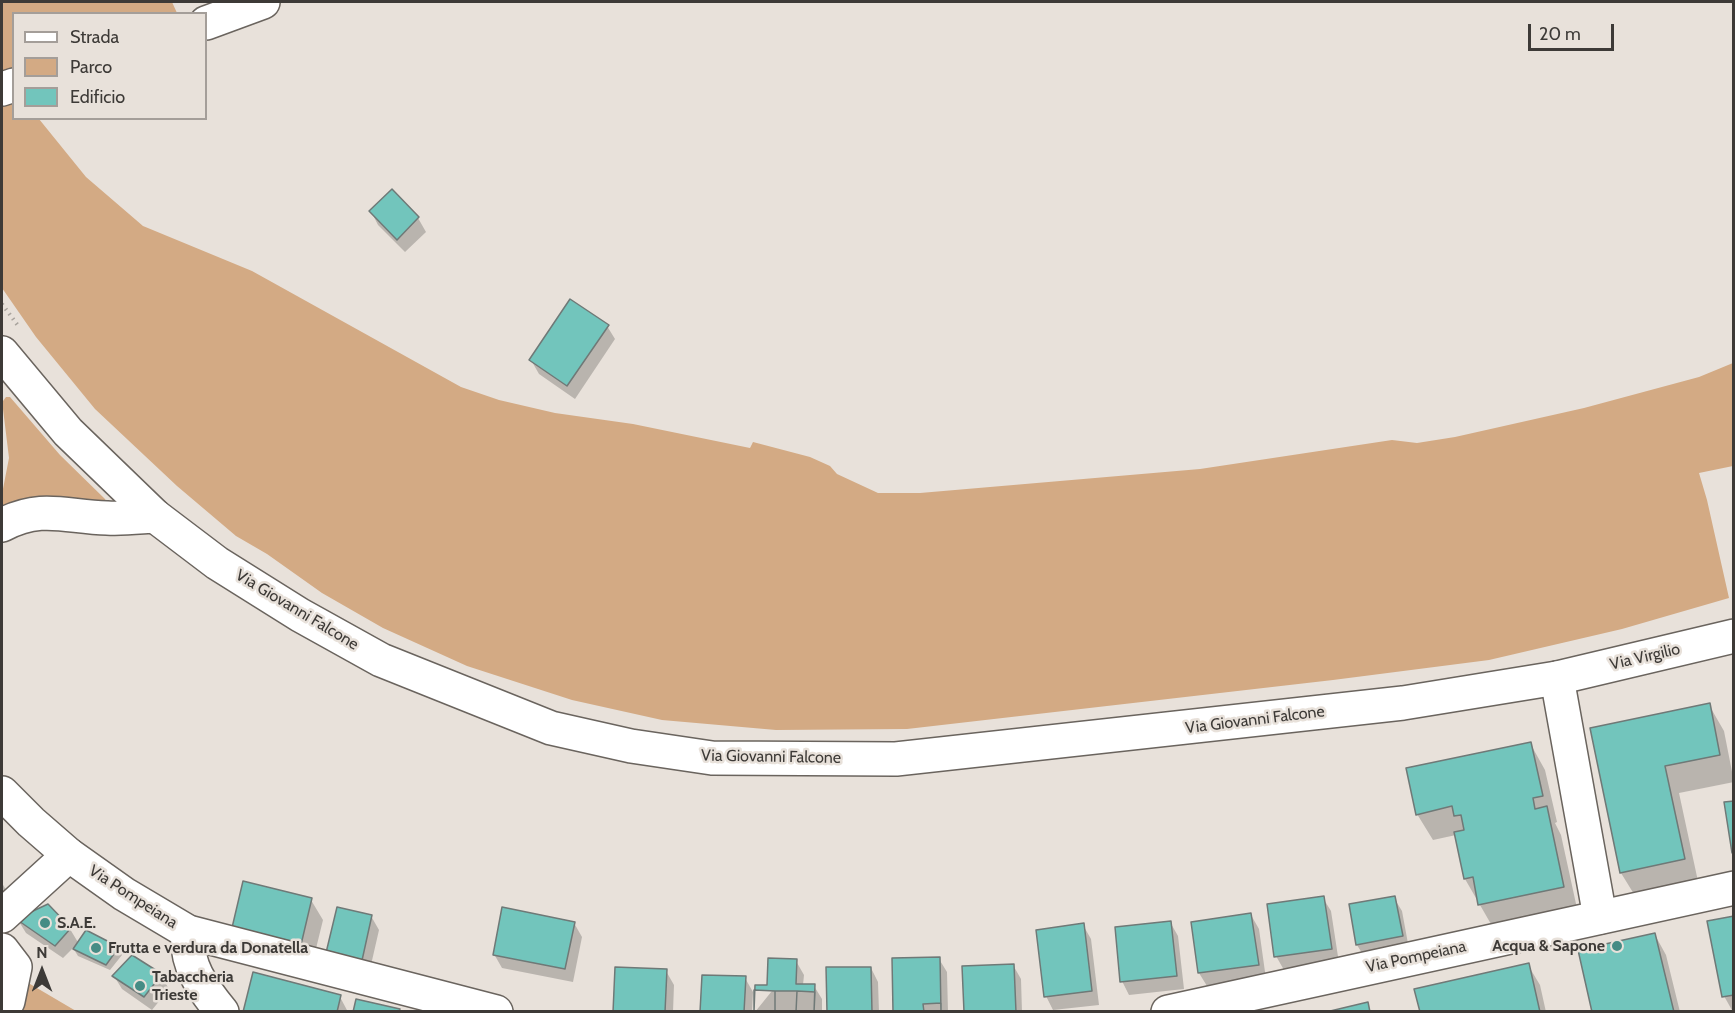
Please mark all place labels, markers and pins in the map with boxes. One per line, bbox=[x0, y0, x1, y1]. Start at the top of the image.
place label: S.A.E. bbox=[57, 913, 96, 933]
marker: S.A.E. bbox=[38, 916, 52, 930]
place label: Acqua & Sapone bbox=[1492, 936, 1605, 956]
place label: Frutta e verdura da Donatella bbox=[108, 938, 308, 958]
marker: Acqua & Sapone bbox=[1610, 939, 1624, 953]
marker: Frutta e verdura da Donatella bbox=[89, 941, 103, 955]
place label: Tabaccheria Trieste bbox=[152, 967, 234, 1005]
marker: Tabaccheria Trieste bbox=[133, 979, 147, 993]

